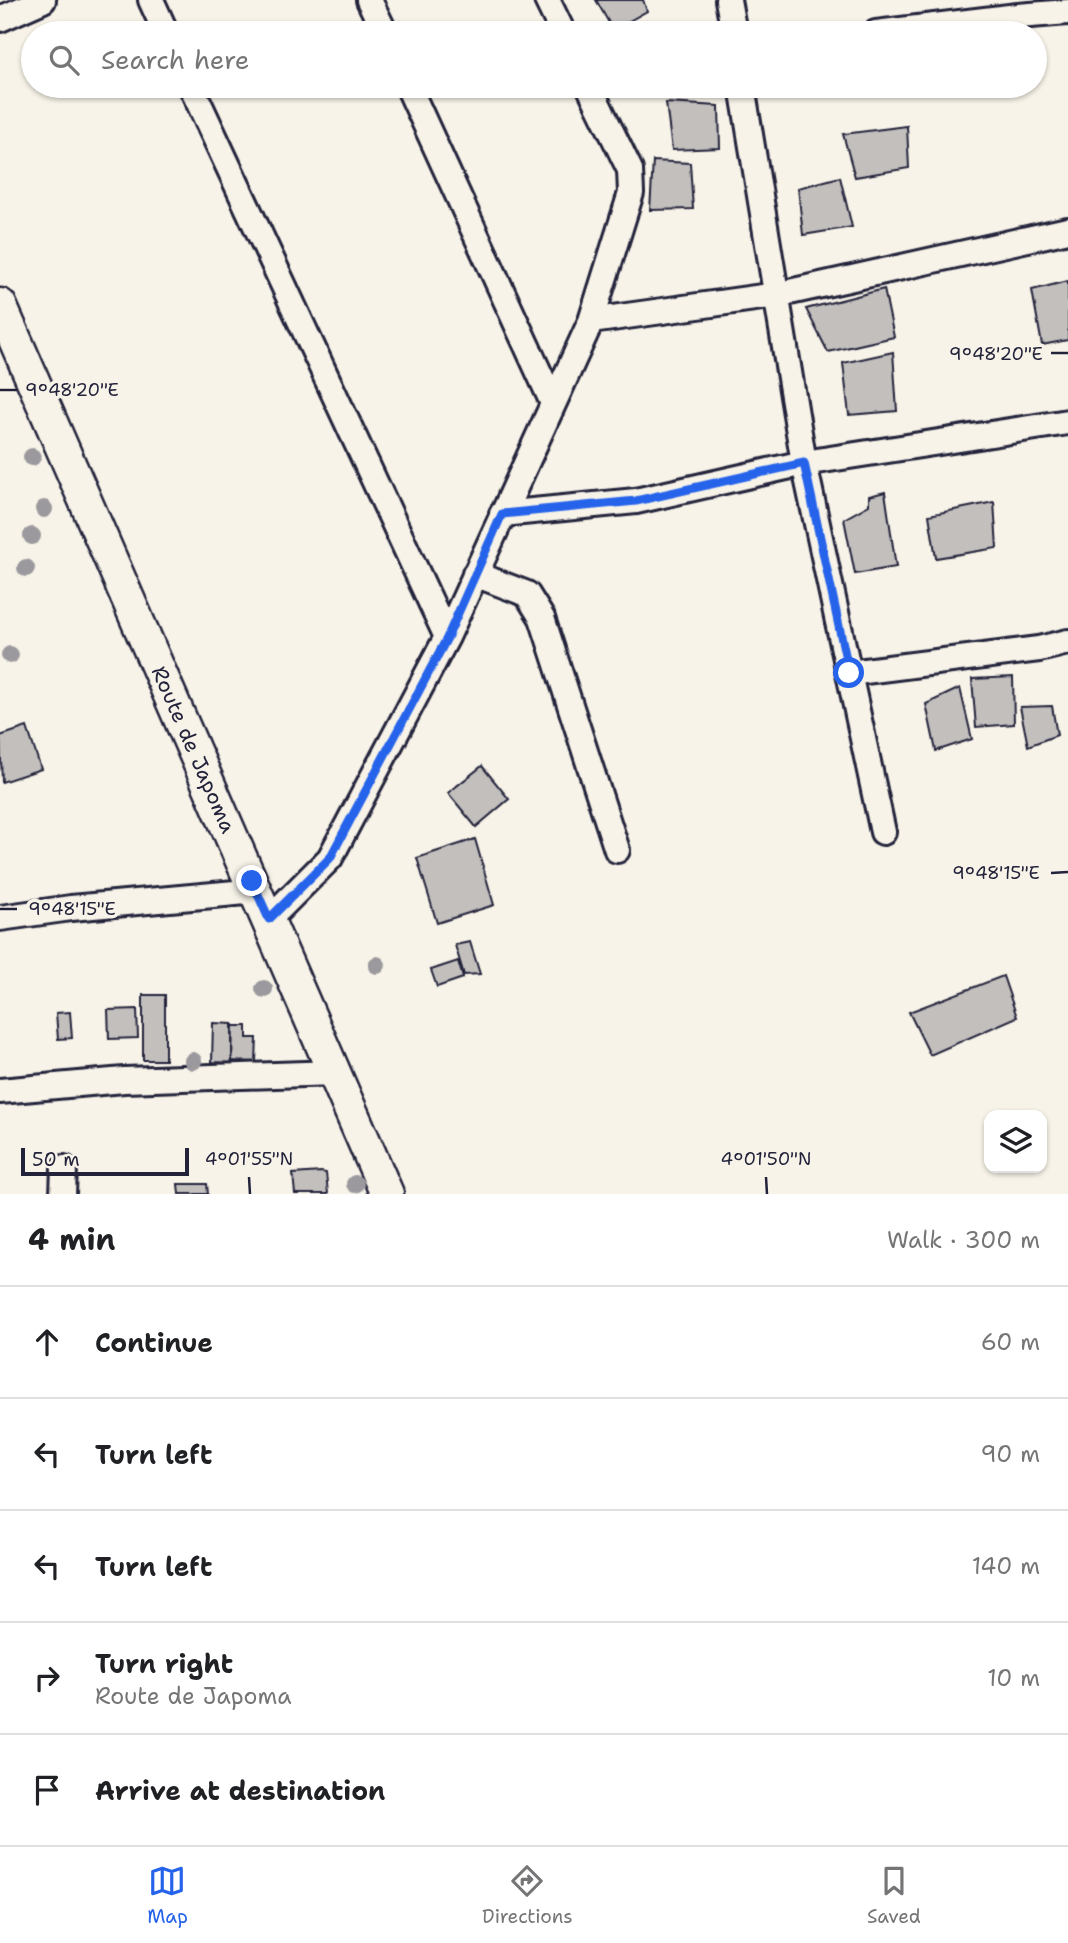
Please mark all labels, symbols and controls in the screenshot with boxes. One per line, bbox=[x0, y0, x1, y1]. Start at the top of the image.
search box bbox=[21, 21, 1047, 98]
icon: search bbox=[45, 41, 83, 79]
text: Search here bbox=[101, 42, 250, 77]
text: 9°48'20"E bbox=[949, 342, 1043, 366]
text: 9°48'20"E bbox=[25, 378, 119, 402]
route start bbox=[833, 657, 864, 688]
street label: Route de Japoma bbox=[145, 662, 242, 838]
text: 9°48'15"E bbox=[952, 861, 1040, 885]
route end bbox=[236, 865, 267, 896]
text: 9°48'15"E bbox=[28, 897, 116, 921]
map controls bbox=[984, 1110, 1047, 1173]
button: layers bbox=[984, 1110, 1047, 1173]
scale bar bbox=[21, 1145, 189, 1177]
text: 50 m bbox=[32, 1147, 80, 1172]
text: 4°01'55"N bbox=[205, 1147, 293, 1171]
text: 4°01'50"N bbox=[721, 1147, 811, 1171]
text: 4 min bbox=[28, 1219, 115, 1260]
text: Walk · 300 m bbox=[887, 1225, 1040, 1255]
icon: ahead bbox=[28, 1323, 66, 1361]
text: Continue bbox=[95, 1325, 213, 1360]
text: 60 m bbox=[981, 1327, 1040, 1357]
icon: left bbox=[28, 1435, 66, 1473]
text: Turn left bbox=[95, 1437, 212, 1472]
text: 90 m bbox=[980, 1439, 1040, 1469]
icon: left bbox=[28, 1547, 66, 1585]
text: Turn left bbox=[95, 1549, 212, 1584]
text: 140 m bbox=[972, 1551, 1040, 1581]
text: Turn right bbox=[95, 1646, 233, 1681]
icon: right bbox=[28, 1659, 66, 1697]
text: 10 m bbox=[987, 1663, 1040, 1693]
text: Route de Japoma bbox=[95, 1681, 292, 1711]
icon: arrive bbox=[28, 1771, 66, 1809]
text: Arrive at destination bbox=[95, 1773, 385, 1808]
tab: Map bbox=[147, 1862, 188, 1929]
tab: Directions bbox=[482, 1862, 573, 1929]
tab: Saved bbox=[867, 1862, 921, 1929]

